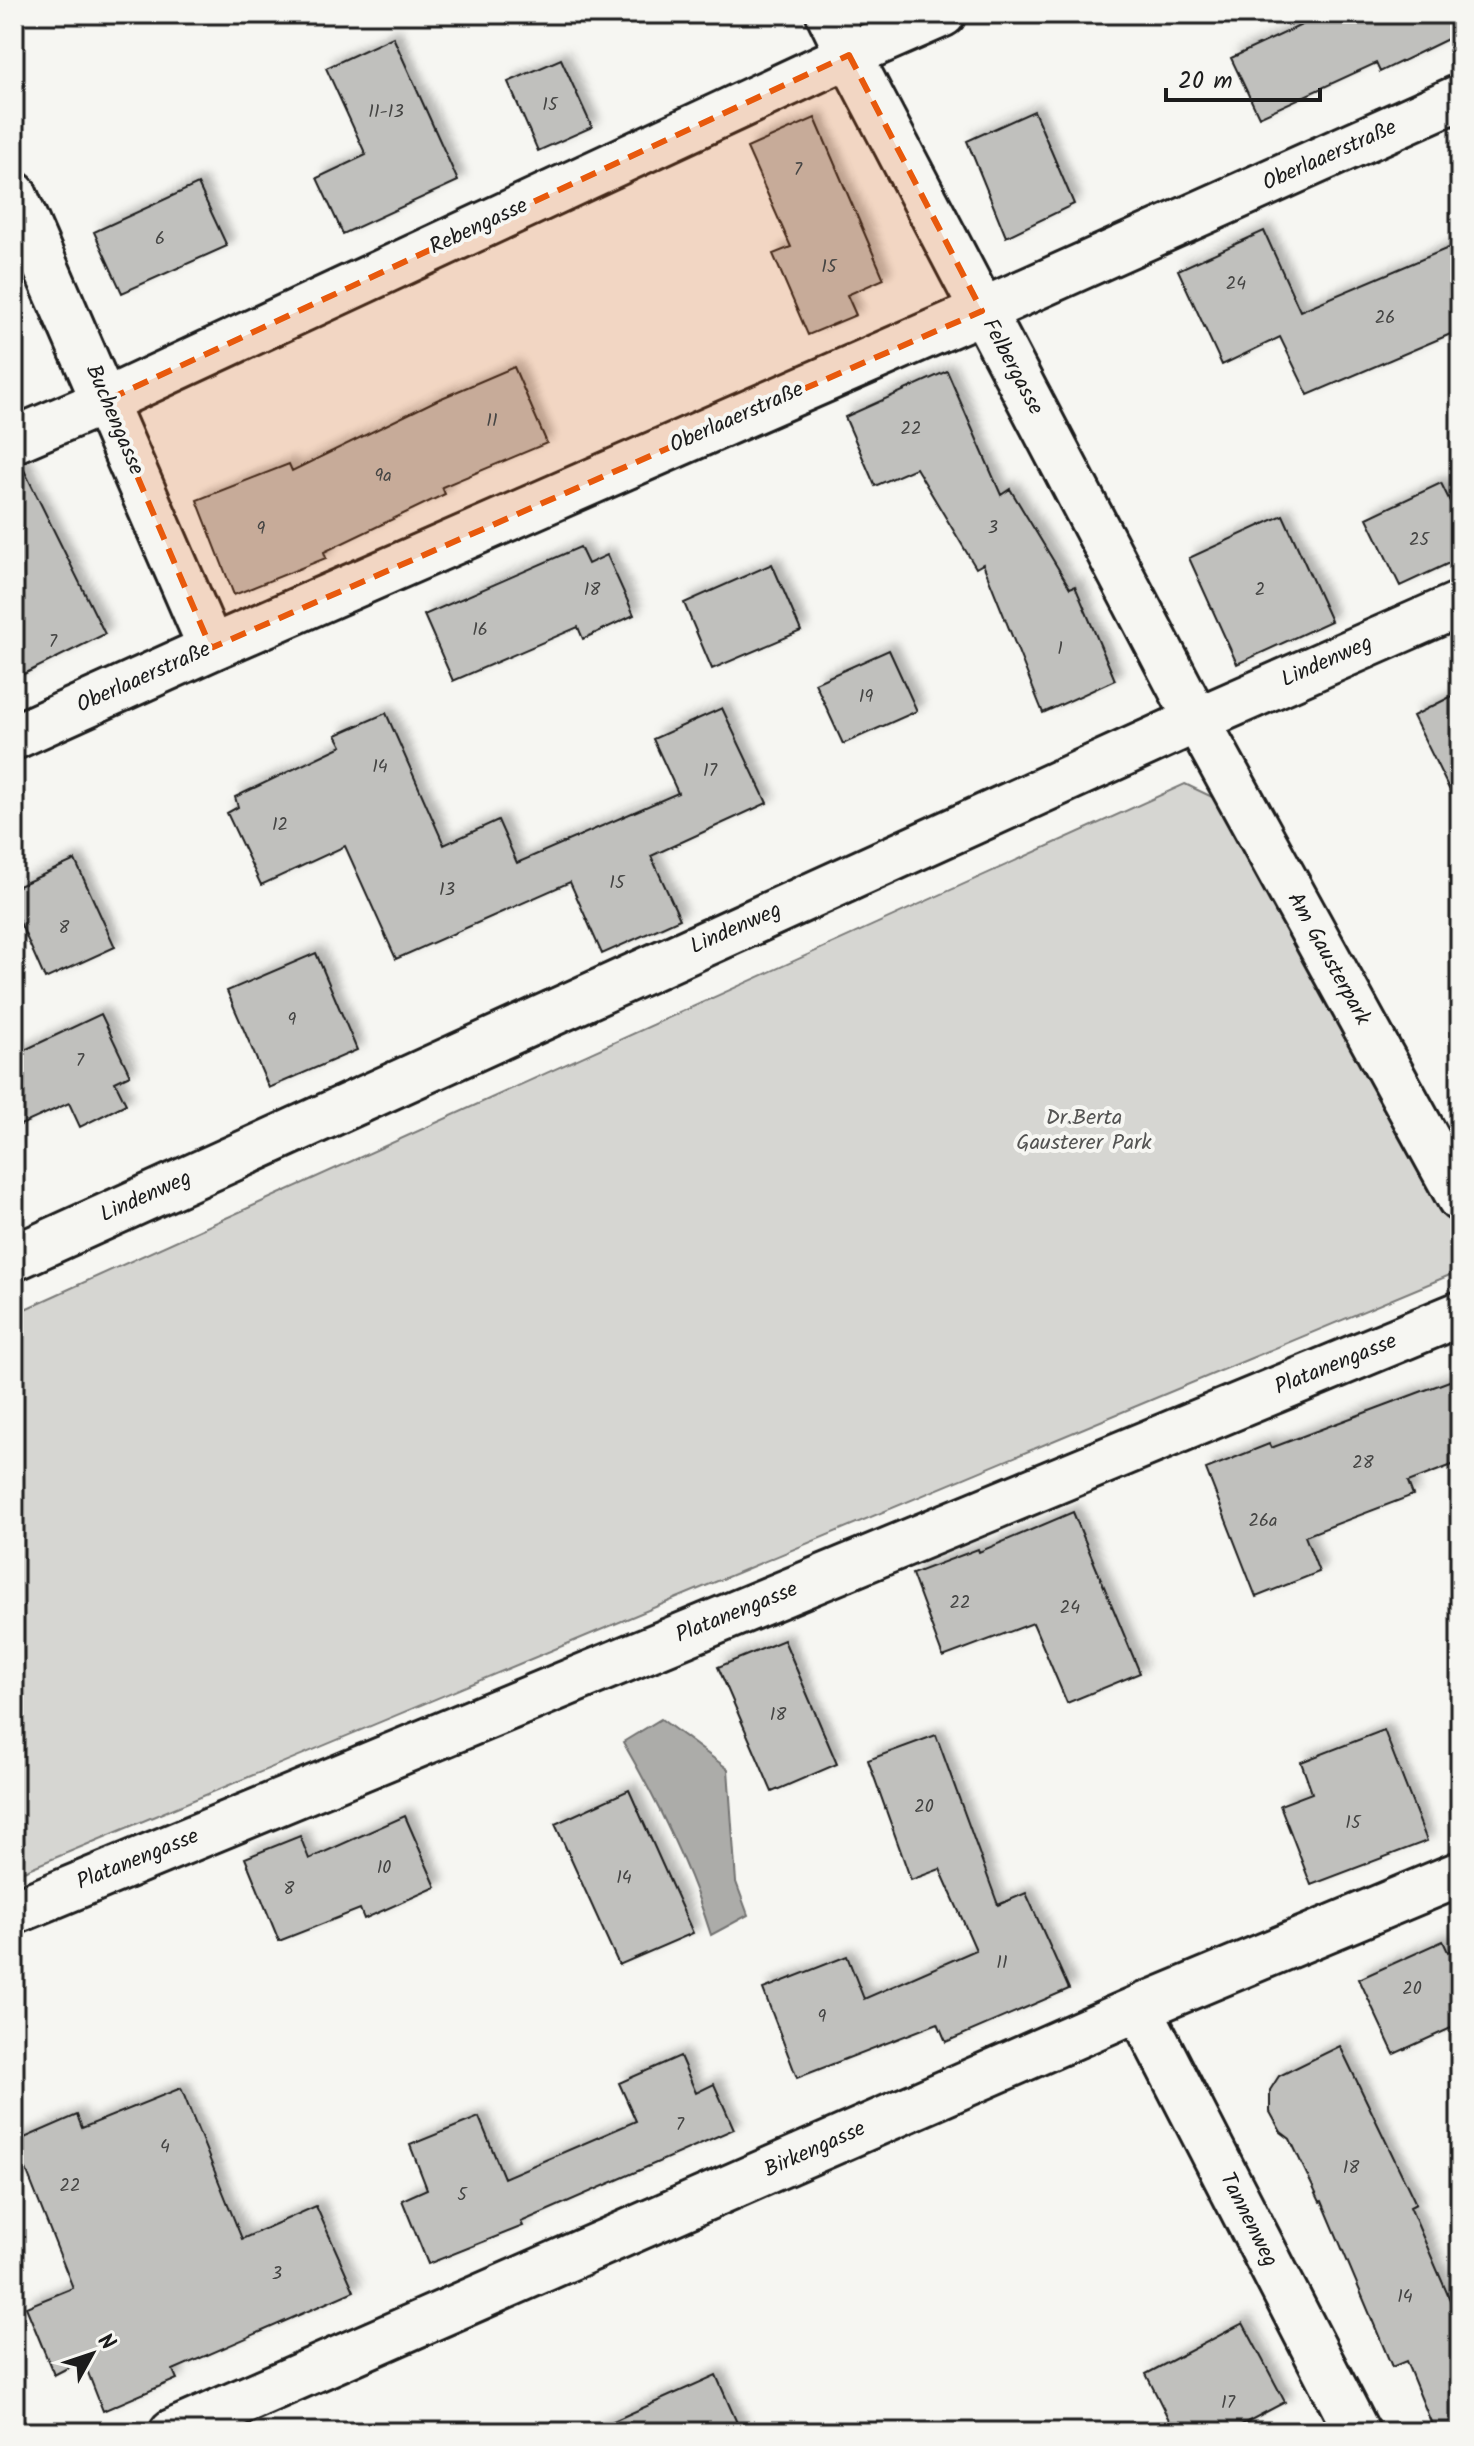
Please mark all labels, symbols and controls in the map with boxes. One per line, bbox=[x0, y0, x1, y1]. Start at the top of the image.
scale bar bbox=[1166, 52, 1320, 102]
text: 20 m bbox=[1178, 62, 1233, 101]
house number: 15 bbox=[542, 91, 559, 120]
house number: 11-13 bbox=[368, 98, 404, 127]
street label: Oberlaaerstraße bbox=[1257, 111, 1403, 201]
house number: 7 bbox=[794, 156, 803, 185]
street label: Rebengasse bbox=[424, 189, 534, 265]
house number: 6 bbox=[155, 225, 165, 254]
house number: 15 bbox=[821, 253, 838, 282]
house number: 24 bbox=[1226, 270, 1246, 299]
house number: 26 bbox=[1375, 304, 1395, 333]
street label: Felbergasse bbox=[972, 312, 1052, 422]
street label: Buchengasse bbox=[75, 359, 153, 481]
street label: Oberlaaerstraße bbox=[664, 373, 810, 463]
house number: 11 bbox=[486, 407, 498, 436]
house number: 22 bbox=[901, 415, 921, 444]
house number: 9a bbox=[374, 462, 392, 491]
house number: 3 bbox=[988, 514, 998, 543]
house number: 9 bbox=[257, 515, 266, 544]
house number: 25 bbox=[1409, 526, 1430, 555]
house number: 18 bbox=[584, 576, 600, 605]
house number: 2 bbox=[1255, 576, 1265, 605]
house number: 16 bbox=[472, 616, 488, 645]
street label: Lindenweg bbox=[1276, 626, 1378, 698]
house number: 7 bbox=[49, 628, 58, 657]
street label: Oberlaaerstraße bbox=[71, 633, 217, 723]
house number: 1 bbox=[1057, 635, 1063, 664]
house number: 19 bbox=[859, 683, 873, 712]
house number: 14 bbox=[372, 753, 388, 782]
house number: 17 bbox=[703, 757, 718, 786]
house number: 12 bbox=[272, 811, 288, 840]
house number: 15 bbox=[609, 869, 626, 898]
house number: 13 bbox=[439, 876, 455, 905]
street label: Am Gausterpark bbox=[1277, 886, 1379, 1033]
street label: Lindenweg bbox=[685, 893, 787, 965]
house number: 8 bbox=[59, 914, 70, 943]
house number: 9 bbox=[288, 1006, 297, 1035]
house number: 7 bbox=[76, 1047, 85, 1076]
park label: Dr.Berta Gausterer Park bbox=[1016, 1101, 1152, 1161]
street label: Lindenweg bbox=[95, 1161, 197, 1233]
street label: Platanengasse bbox=[1270, 1325, 1403, 1405]
house number: 28 bbox=[1352, 1449, 1374, 1478]
house number: 26a bbox=[1249, 1507, 1277, 1536]
street label: Platanengasse bbox=[671, 1573, 804, 1653]
house number: 22 bbox=[950, 1589, 970, 1618]
house number: 24 bbox=[1060, 1594, 1080, 1623]
house number: 18 bbox=[770, 1701, 786, 1730]
house number: 20 bbox=[914, 1793, 934, 1822]
house number: 15 bbox=[1345, 1809, 1362, 1838]
street label: Platanengasse bbox=[72, 1820, 205, 1900]
house number: 10 bbox=[377, 1854, 391, 1883]
house number: 14 bbox=[616, 1864, 632, 1893]
house number: 8 bbox=[284, 1875, 295, 1904]
house number: 11 bbox=[996, 1949, 1008, 1978]
house number: 20 bbox=[1402, 1975, 1422, 2004]
house number: 9 bbox=[818, 2003, 827, 2032]
house number: 7 bbox=[676, 2111, 685, 2140]
street label: Birkengasse bbox=[759, 2112, 871, 2188]
house number: 4 bbox=[160, 2133, 170, 2162]
house number: 18 bbox=[1343, 2154, 1359, 2183]
street label: Tannenweg bbox=[1209, 2166, 1287, 2274]
house number: 22 bbox=[60, 2172, 80, 2201]
house number: 5 bbox=[457, 2181, 468, 2210]
house number: 3 bbox=[272, 2260, 282, 2289]
house number: 14 bbox=[1397, 2283, 1413, 2312]
north arrow bbox=[52, 2314, 132, 2394]
text: N bbox=[88, 2326, 123, 2359]
house number: 17 bbox=[1221, 2389, 1236, 2418]

